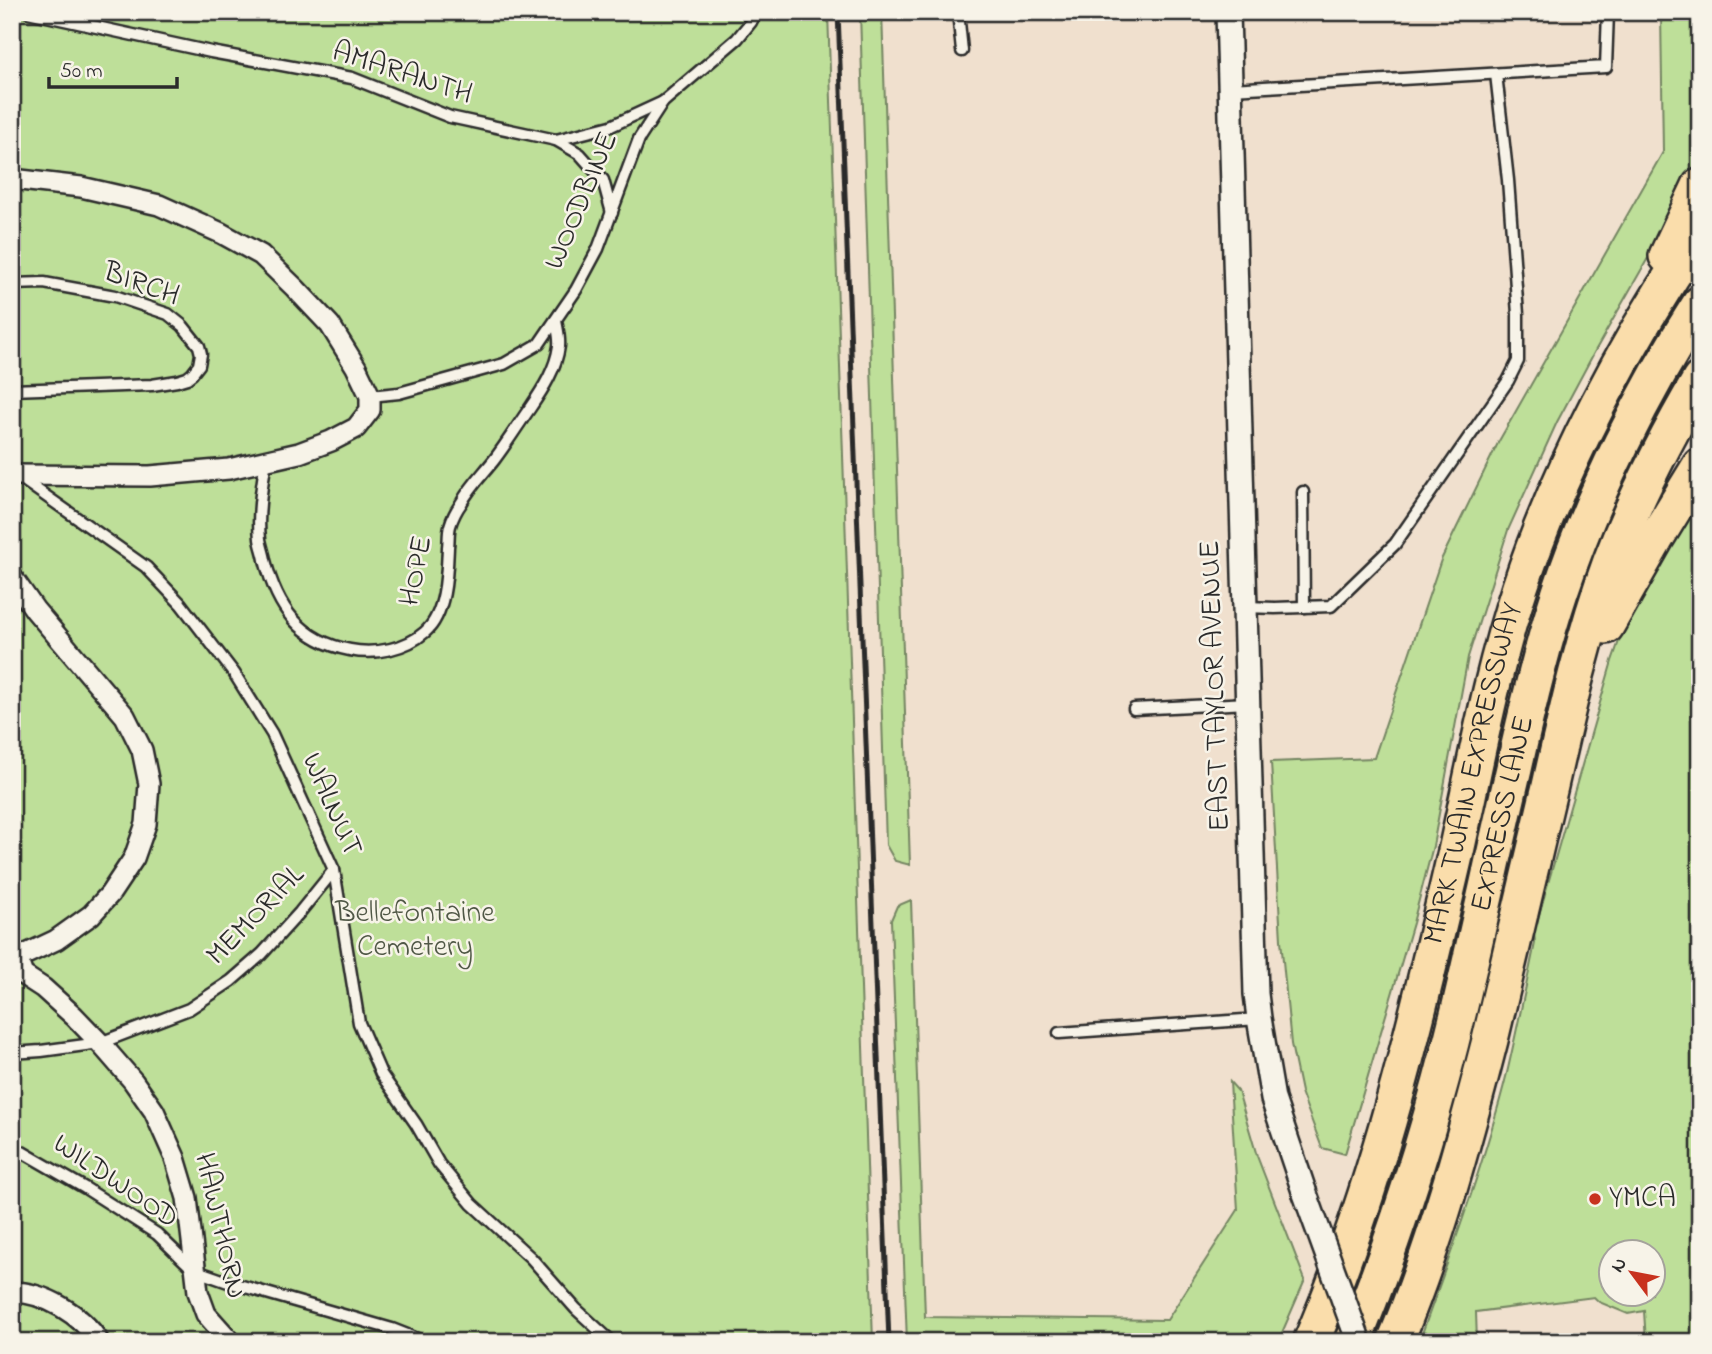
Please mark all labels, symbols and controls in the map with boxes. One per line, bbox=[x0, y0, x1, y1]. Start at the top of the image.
street label: AMARANTH bbox=[326, 31, 478, 117]
scale bar bbox=[49, 46, 177, 90]
text: 50 m bbox=[60, 57, 103, 87]
street label: WOODBINE bbox=[533, 125, 631, 277]
street label: BIRCH bbox=[96, 251, 185, 319]
street label: HOPE bbox=[389, 532, 445, 610]
street label: EAST TAYLOR AVENUE bbox=[1189, 540, 1243, 832]
street label: MARK TWAIN EXPRESSWAY bbox=[1413, 597, 1536, 949]
street label: EXPRESS LANE bbox=[1460, 711, 1547, 916]
street label: WALNUT bbox=[289, 746, 373, 864]
street label: MEMORIAL bbox=[197, 855, 316, 977]
park label: Bellefontaine Cemetery bbox=[334, 892, 495, 970]
street label: WILDWOOD bbox=[43, 1124, 187, 1240]
street label: HAWTHORN bbox=[181, 1149, 257, 1303]
place label: YMCA bbox=[1609, 1177, 1676, 1221]
marker: YMCA bbox=[1587, 1191, 1603, 1207]
north arrow bbox=[1596, 1238, 1666, 1308]
text: N bbox=[1605, 1253, 1635, 1278]

